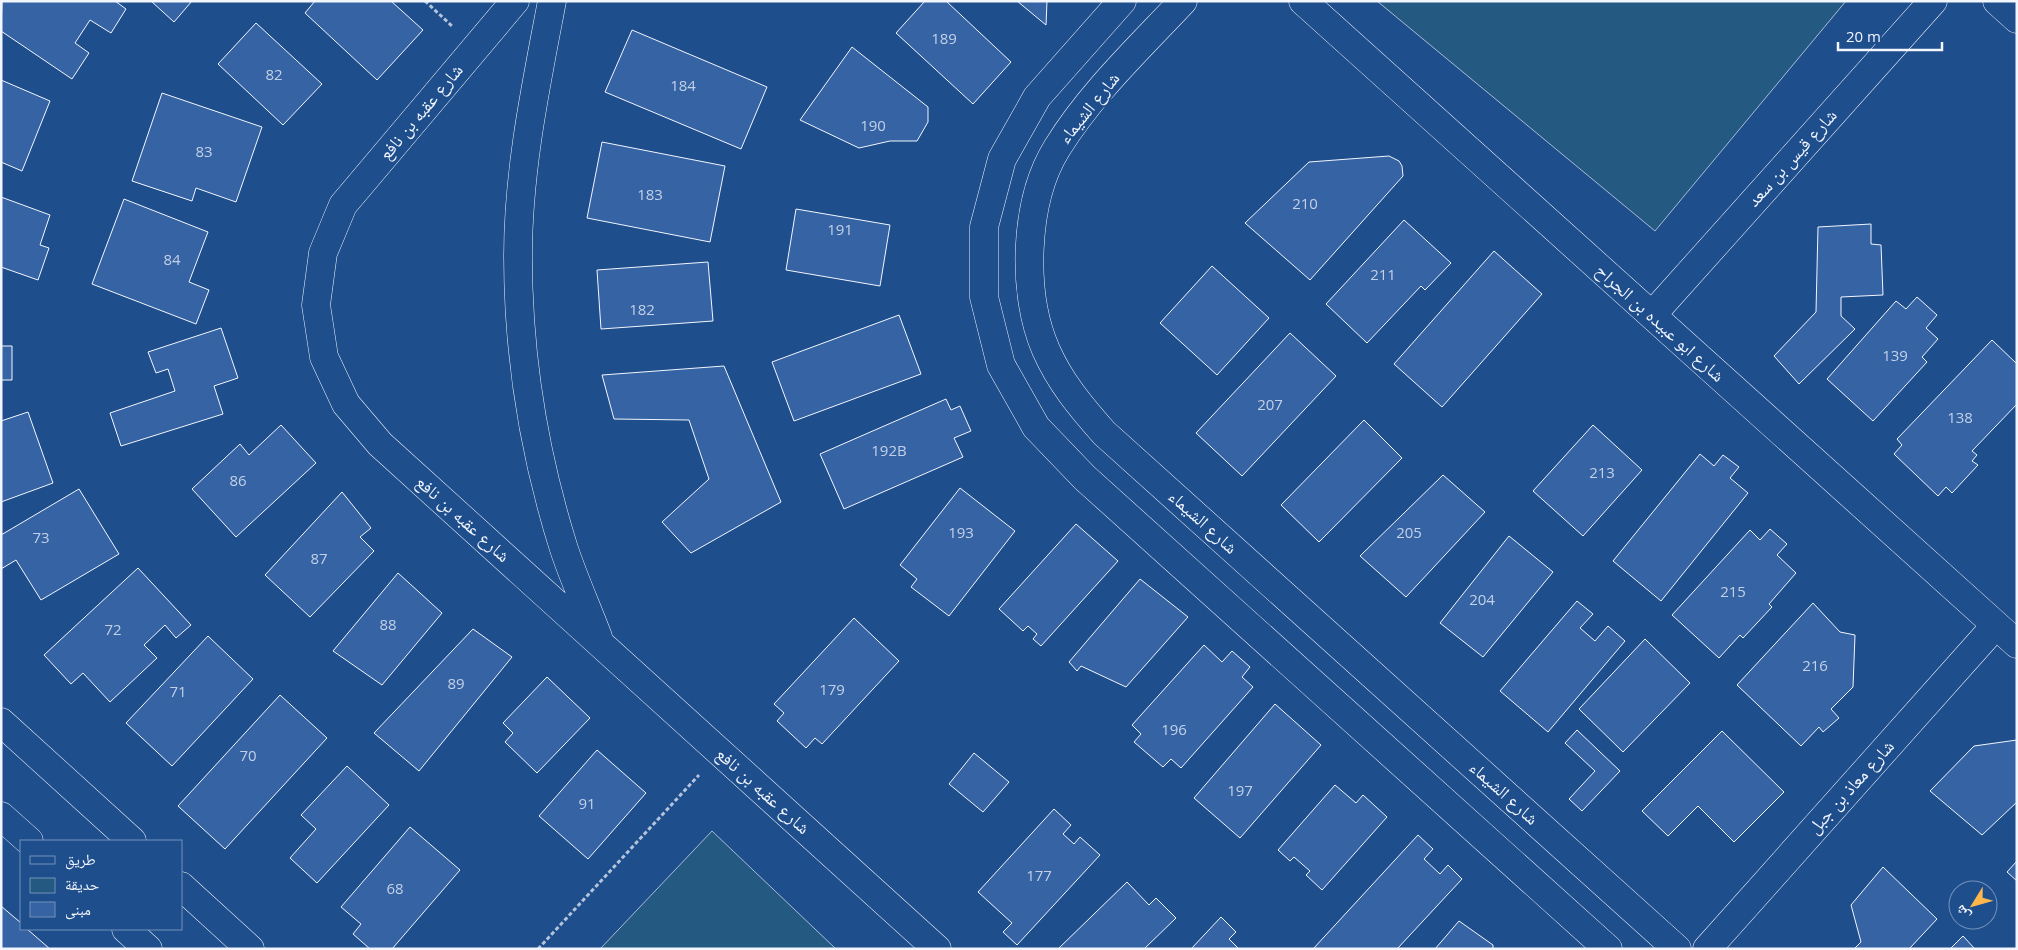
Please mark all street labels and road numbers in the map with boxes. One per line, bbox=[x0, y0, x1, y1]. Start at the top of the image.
street label: شارع عقبه بن نافع bbox=[373, 58, 468, 165]
street label: شارع الشيماء bbox=[1052, 67, 1124, 148]
street label: شارع قيس بن سعد bbox=[1741, 103, 1842, 211]
street label: شارع ابو عبيده بن الجراح bbox=[1590, 258, 1730, 387]
street label: شارع عقبه بن نافع bbox=[411, 470, 516, 568]
street label: شارع الشيماء bbox=[1164, 484, 1243, 559]
street label: شارع معاذ بن جبل bbox=[1802, 734, 1899, 838]
street label: شارع عقبه بن نافع bbox=[711, 742, 816, 840]
street label: شارع الشيماء bbox=[1465, 755, 1544, 830]

